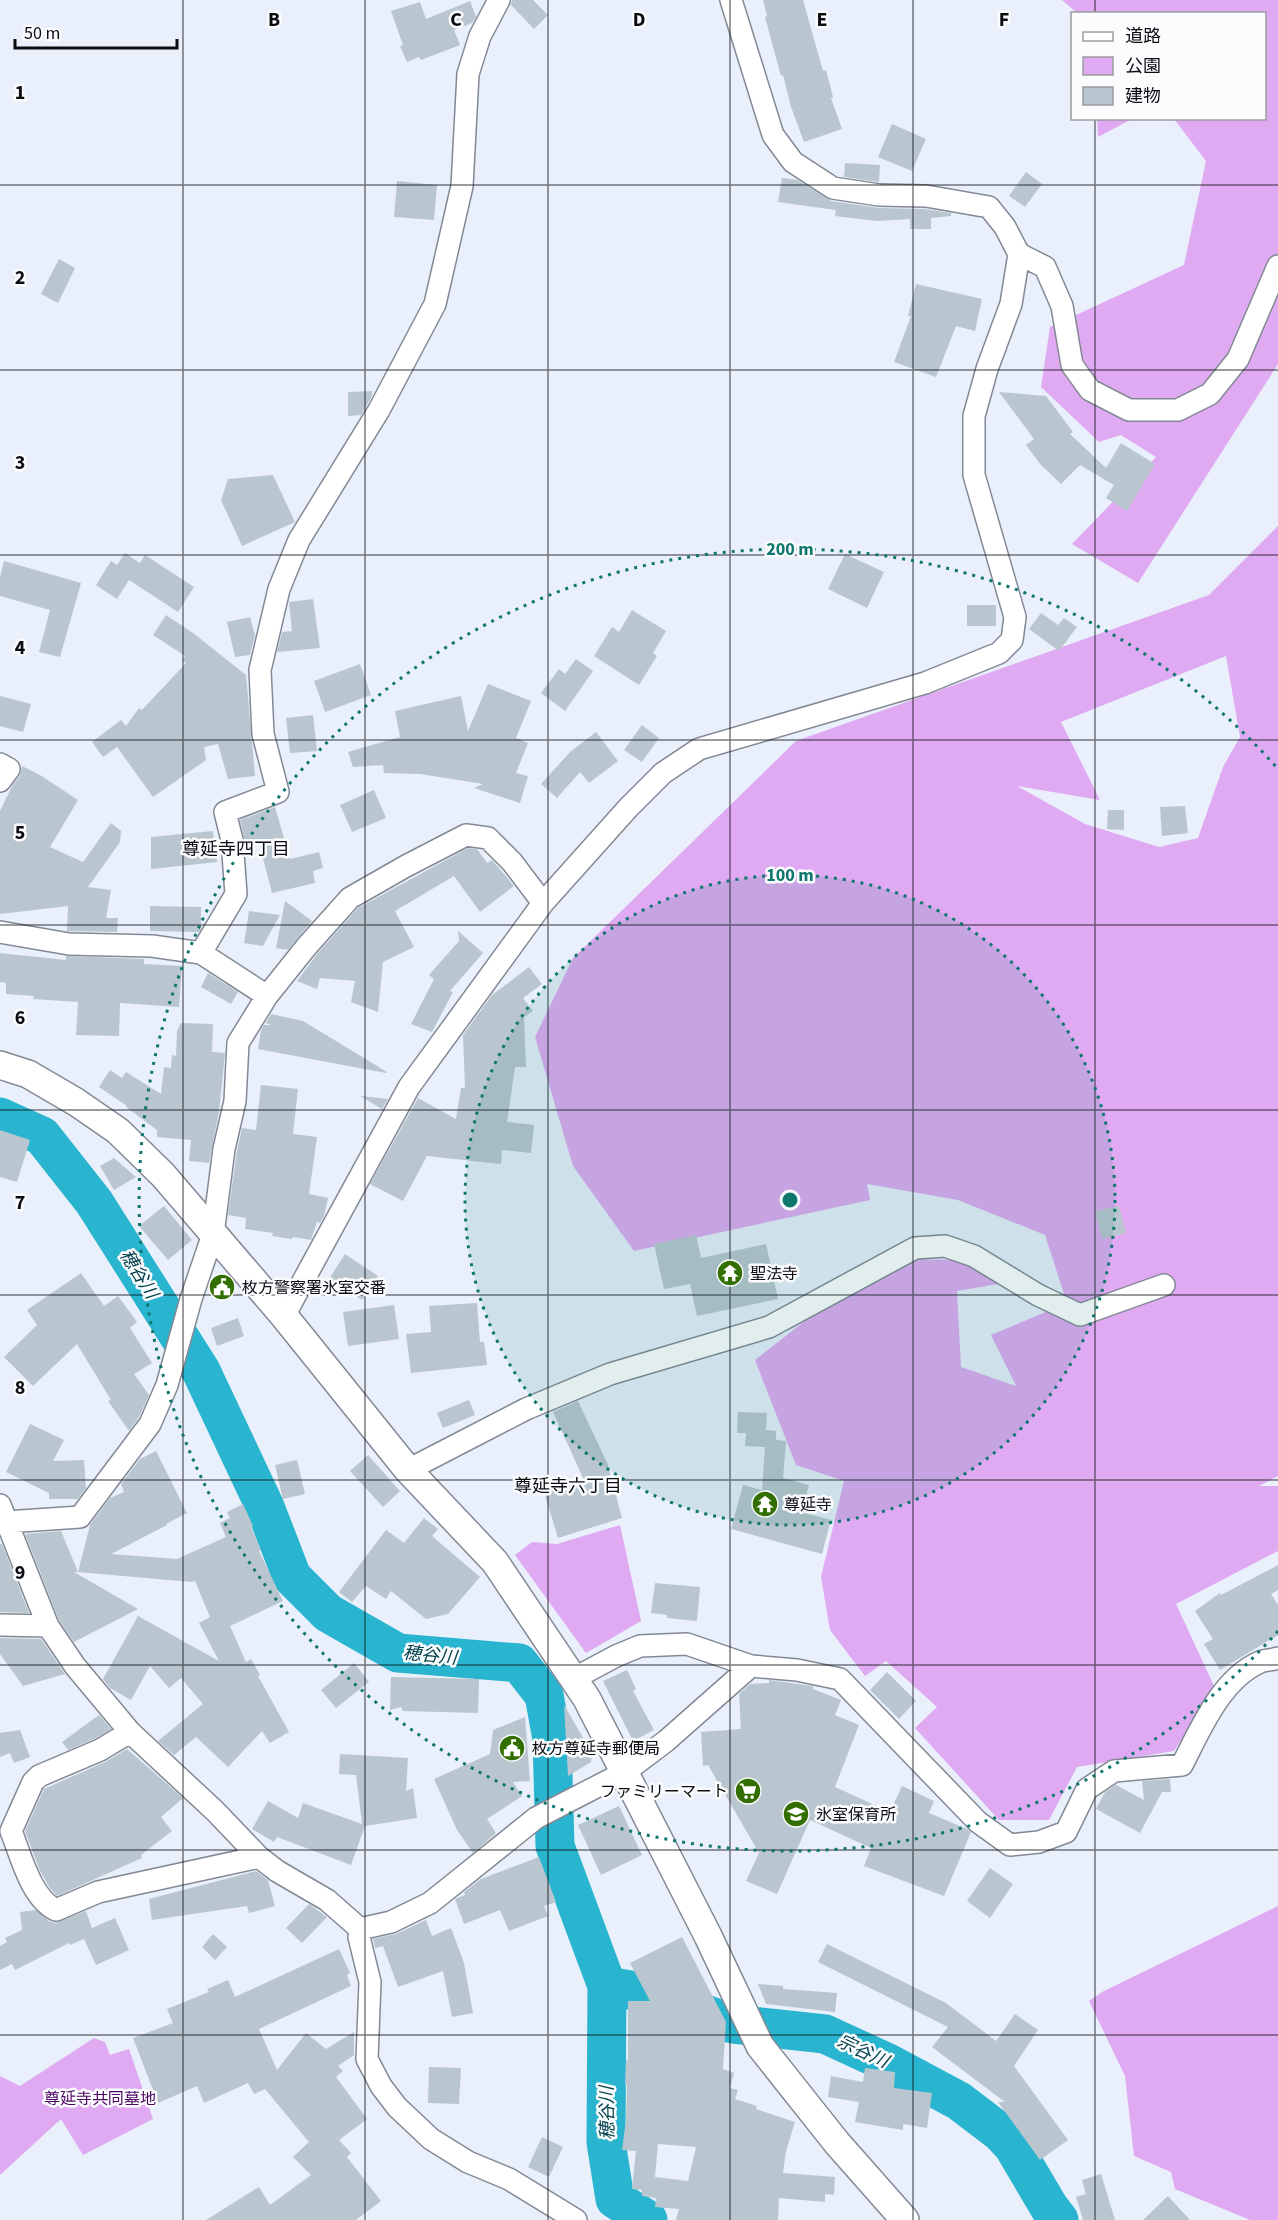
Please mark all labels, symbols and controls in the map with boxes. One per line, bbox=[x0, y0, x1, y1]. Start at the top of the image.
text: B bbox=[268, 6, 280, 34]
text: C bbox=[450, 6, 462, 34]
text: D bbox=[633, 6, 645, 34]
text: E bbox=[817, 6, 827, 34]
text: F bbox=[999, 6, 1009, 34]
scale bar bbox=[15, 12, 177, 50]
legend bbox=[1071, 12, 1266, 120]
text: 50 m bbox=[24, 21, 60, 46]
text: 道路 bbox=[1125, 24, 1161, 49]
text: 公園 bbox=[1125, 54, 1161, 79]
text: 1 bbox=[15, 79, 25, 107]
text: 建物 bbox=[1125, 84, 1161, 109]
text: 2 bbox=[15, 264, 25, 292]
text: 3 bbox=[15, 449, 25, 477]
text: 200 m bbox=[766, 537, 814, 562]
text: 4 bbox=[15, 634, 26, 662]
text: 5 bbox=[15, 819, 25, 847]
district label: 尊延寺四丁目 bbox=[182, 837, 290, 862]
text: 100 m bbox=[766, 863, 814, 888]
text: 6 bbox=[15, 1004, 25, 1032]
text: 7 bbox=[15, 1189, 25, 1217]
centre of rings bbox=[780, 1190, 800, 1210]
water label: 穂谷川 bbox=[114, 1245, 165, 1305]
temple icon: 聖法寺 bbox=[715, 1258, 745, 1288]
place label: 聖法寺 bbox=[750, 1263, 798, 1285]
public building icon: 枚方警察署氷室交番 bbox=[207, 1272, 237, 1302]
place label: 枚方警察署氷室交番 bbox=[242, 1277, 386, 1299]
text: 8 bbox=[15, 1374, 25, 1402]
district label: 尊延寺六丁目 bbox=[514, 1474, 622, 1499]
temple icon: 尊延寺 bbox=[750, 1489, 780, 1519]
place label: 尊延寺 bbox=[784, 1494, 832, 1516]
text: 9 bbox=[15, 1559, 25, 1587]
water label: 穂谷川 bbox=[402, 1640, 460, 1671]
public building icon: 枚方尊延寺郵便局 bbox=[497, 1733, 527, 1763]
place label: 枚方尊延寺郵便局 bbox=[532, 1738, 660, 1760]
supermarket icon: ファミリーマート bbox=[733, 1776, 763, 1806]
place label: ファミリーマート bbox=[600, 1781, 728, 1803]
school or university icon: 氷室保育所 bbox=[781, 1799, 811, 1829]
place label: 氷室保育所 bbox=[816, 1804, 896, 1826]
water label: 宗谷川 bbox=[833, 2029, 894, 2075]
water label: 穂谷川 bbox=[594, 2084, 620, 2140]
park label: 尊延寺共同墓地 bbox=[44, 2088, 156, 2110]

